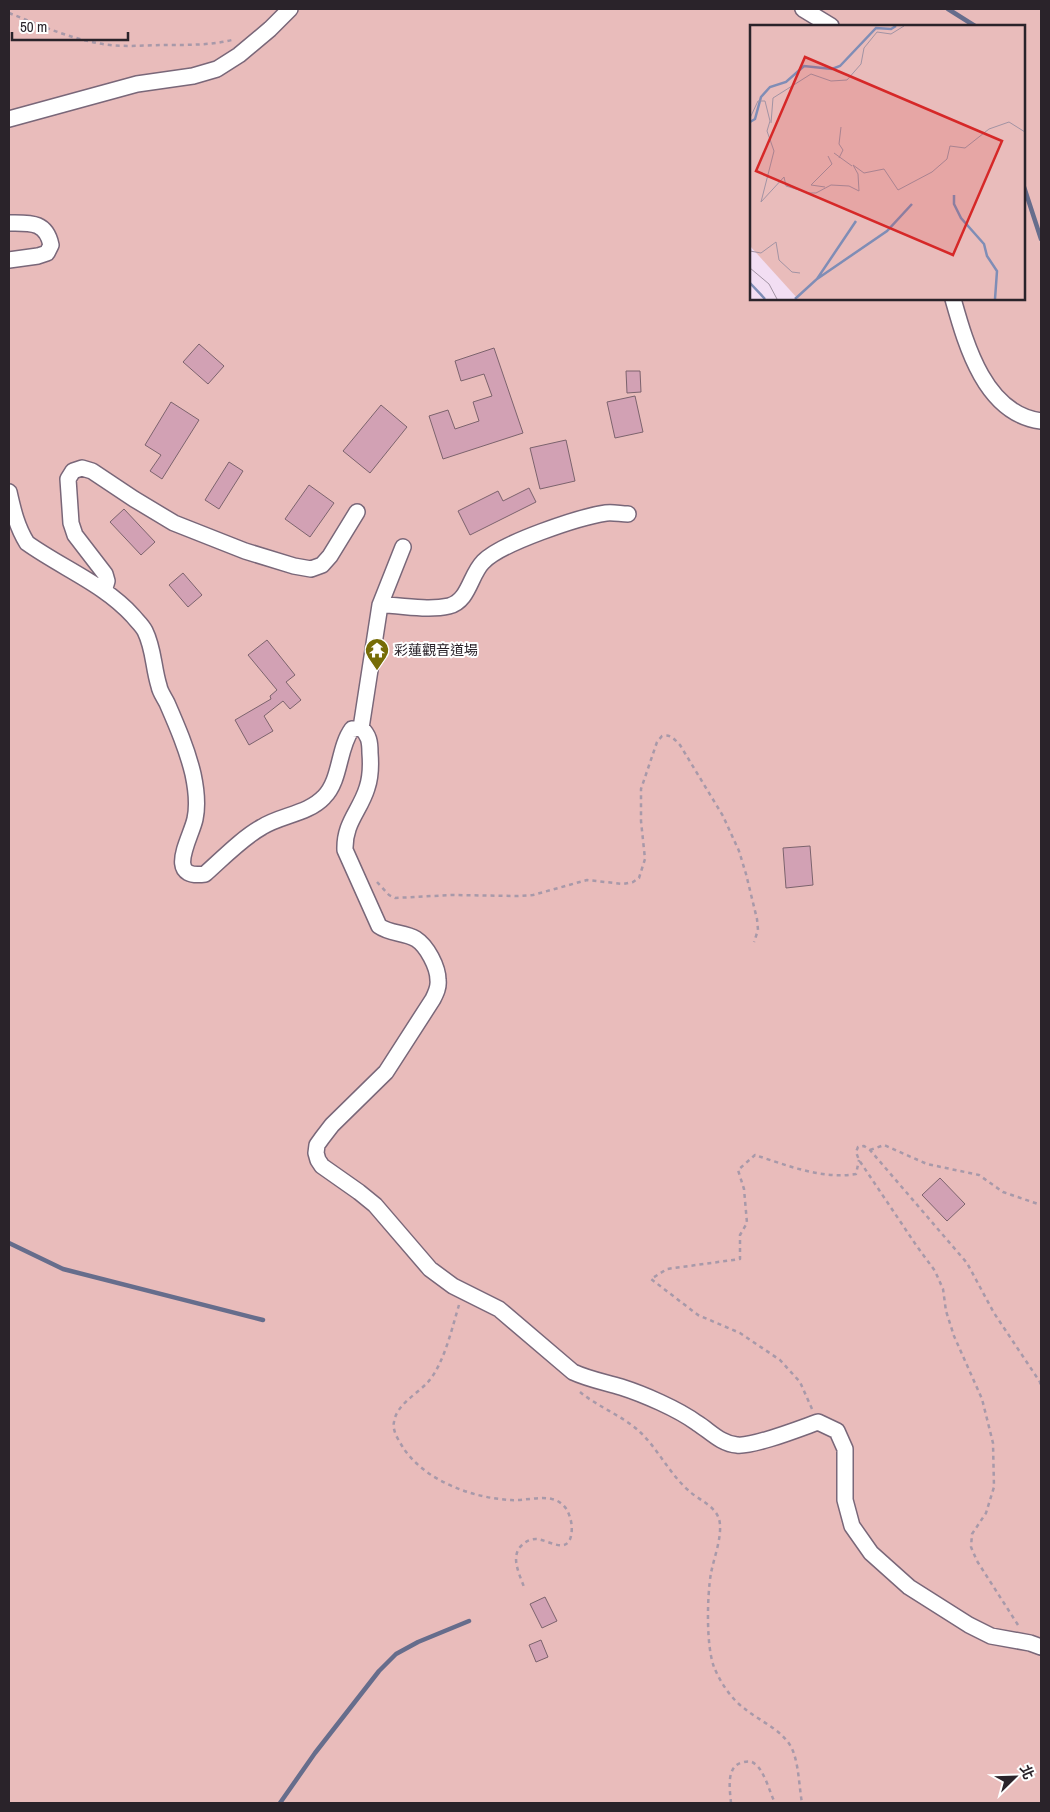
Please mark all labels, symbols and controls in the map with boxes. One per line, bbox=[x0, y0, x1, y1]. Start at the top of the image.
scale bar bbox=[12, 10, 129, 42]
text: 50 m bbox=[20, 16, 47, 37]
inset map bbox=[750, 25, 1025, 300]
temple icon: 彩蓮觀音道場 bbox=[364, 637, 390, 671]
place label: 彩蓮觀音道場 bbox=[394, 641, 478, 659]
north arrow bbox=[990, 1752, 1040, 1802]
text: 北 bbox=[1016, 1762, 1038, 1782]

